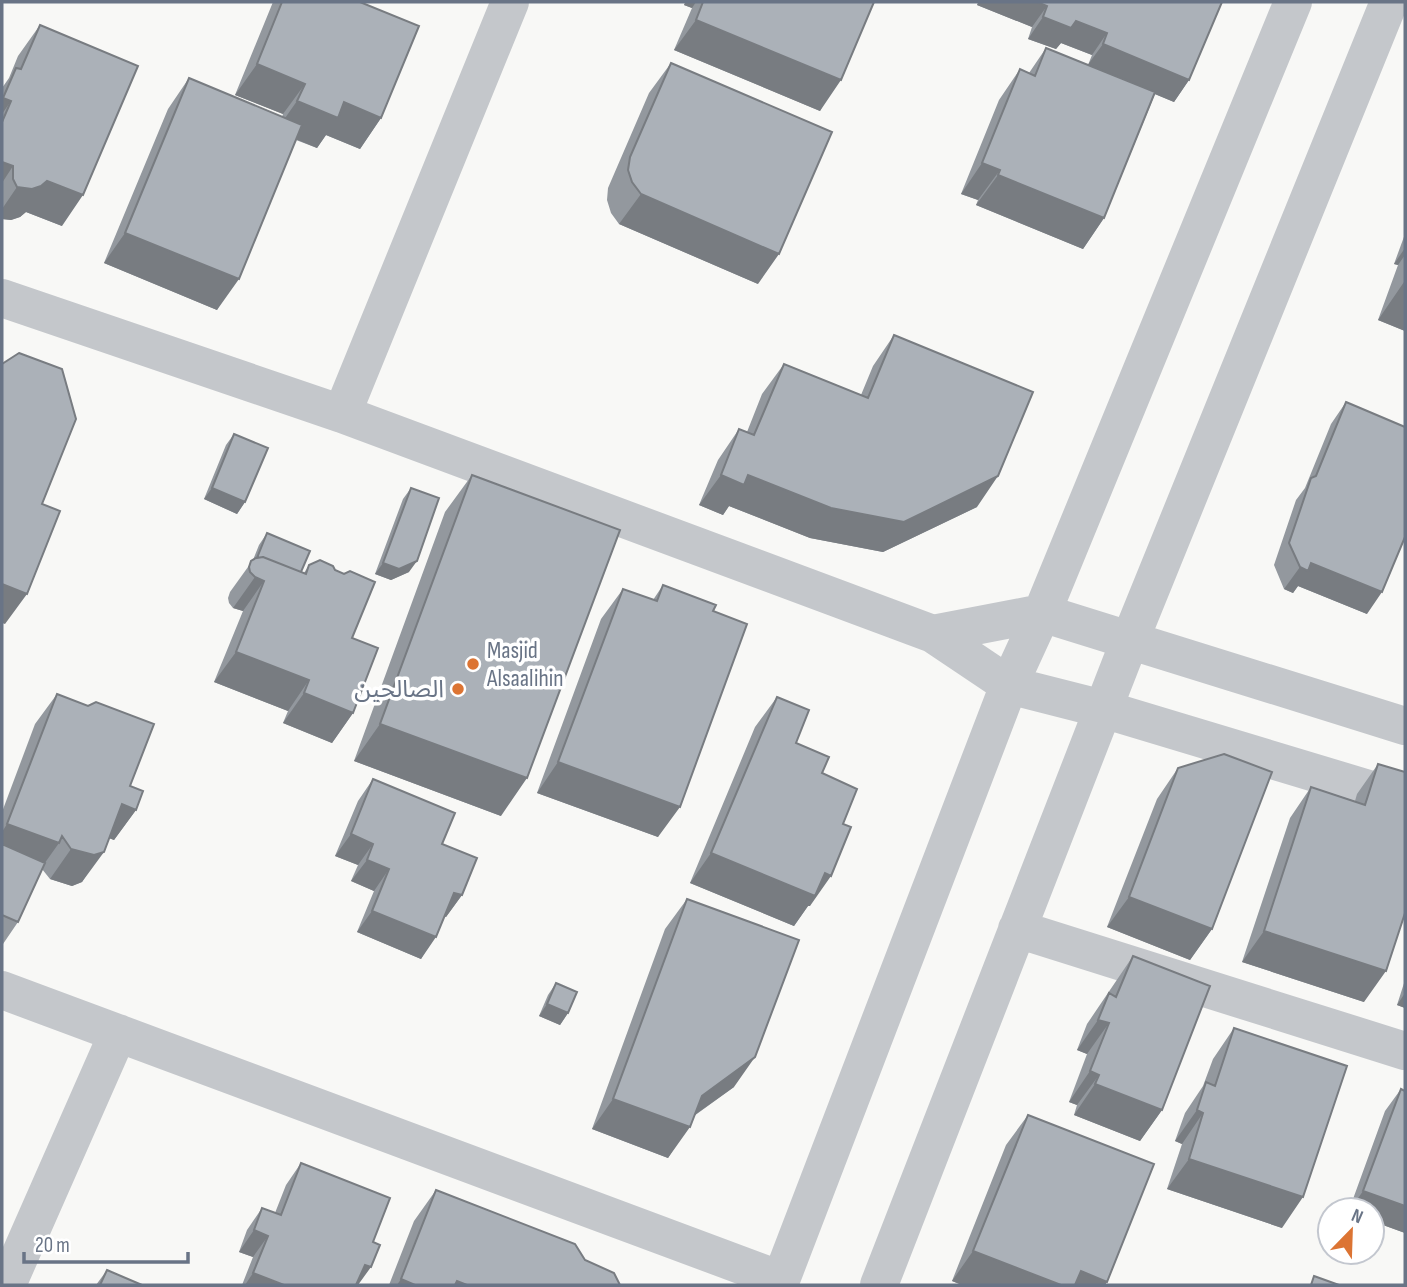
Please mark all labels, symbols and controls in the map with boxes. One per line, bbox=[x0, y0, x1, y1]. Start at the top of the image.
place label: Masjid Alsaalihin bbox=[486, 636, 564, 693]
marker: Masjid Alsaalihin bbox=[465, 656, 481, 672]
place label: الصالحين bbox=[354, 675, 444, 704]
marker: الصالحين bbox=[450, 681, 466, 697]
north arrow bbox=[1316, 1196, 1386, 1266]
text: N bbox=[1348, 1204, 1366, 1229]
scale bar bbox=[24, 1220, 189, 1264]
text: 20 m bbox=[35, 1233, 70, 1258]

